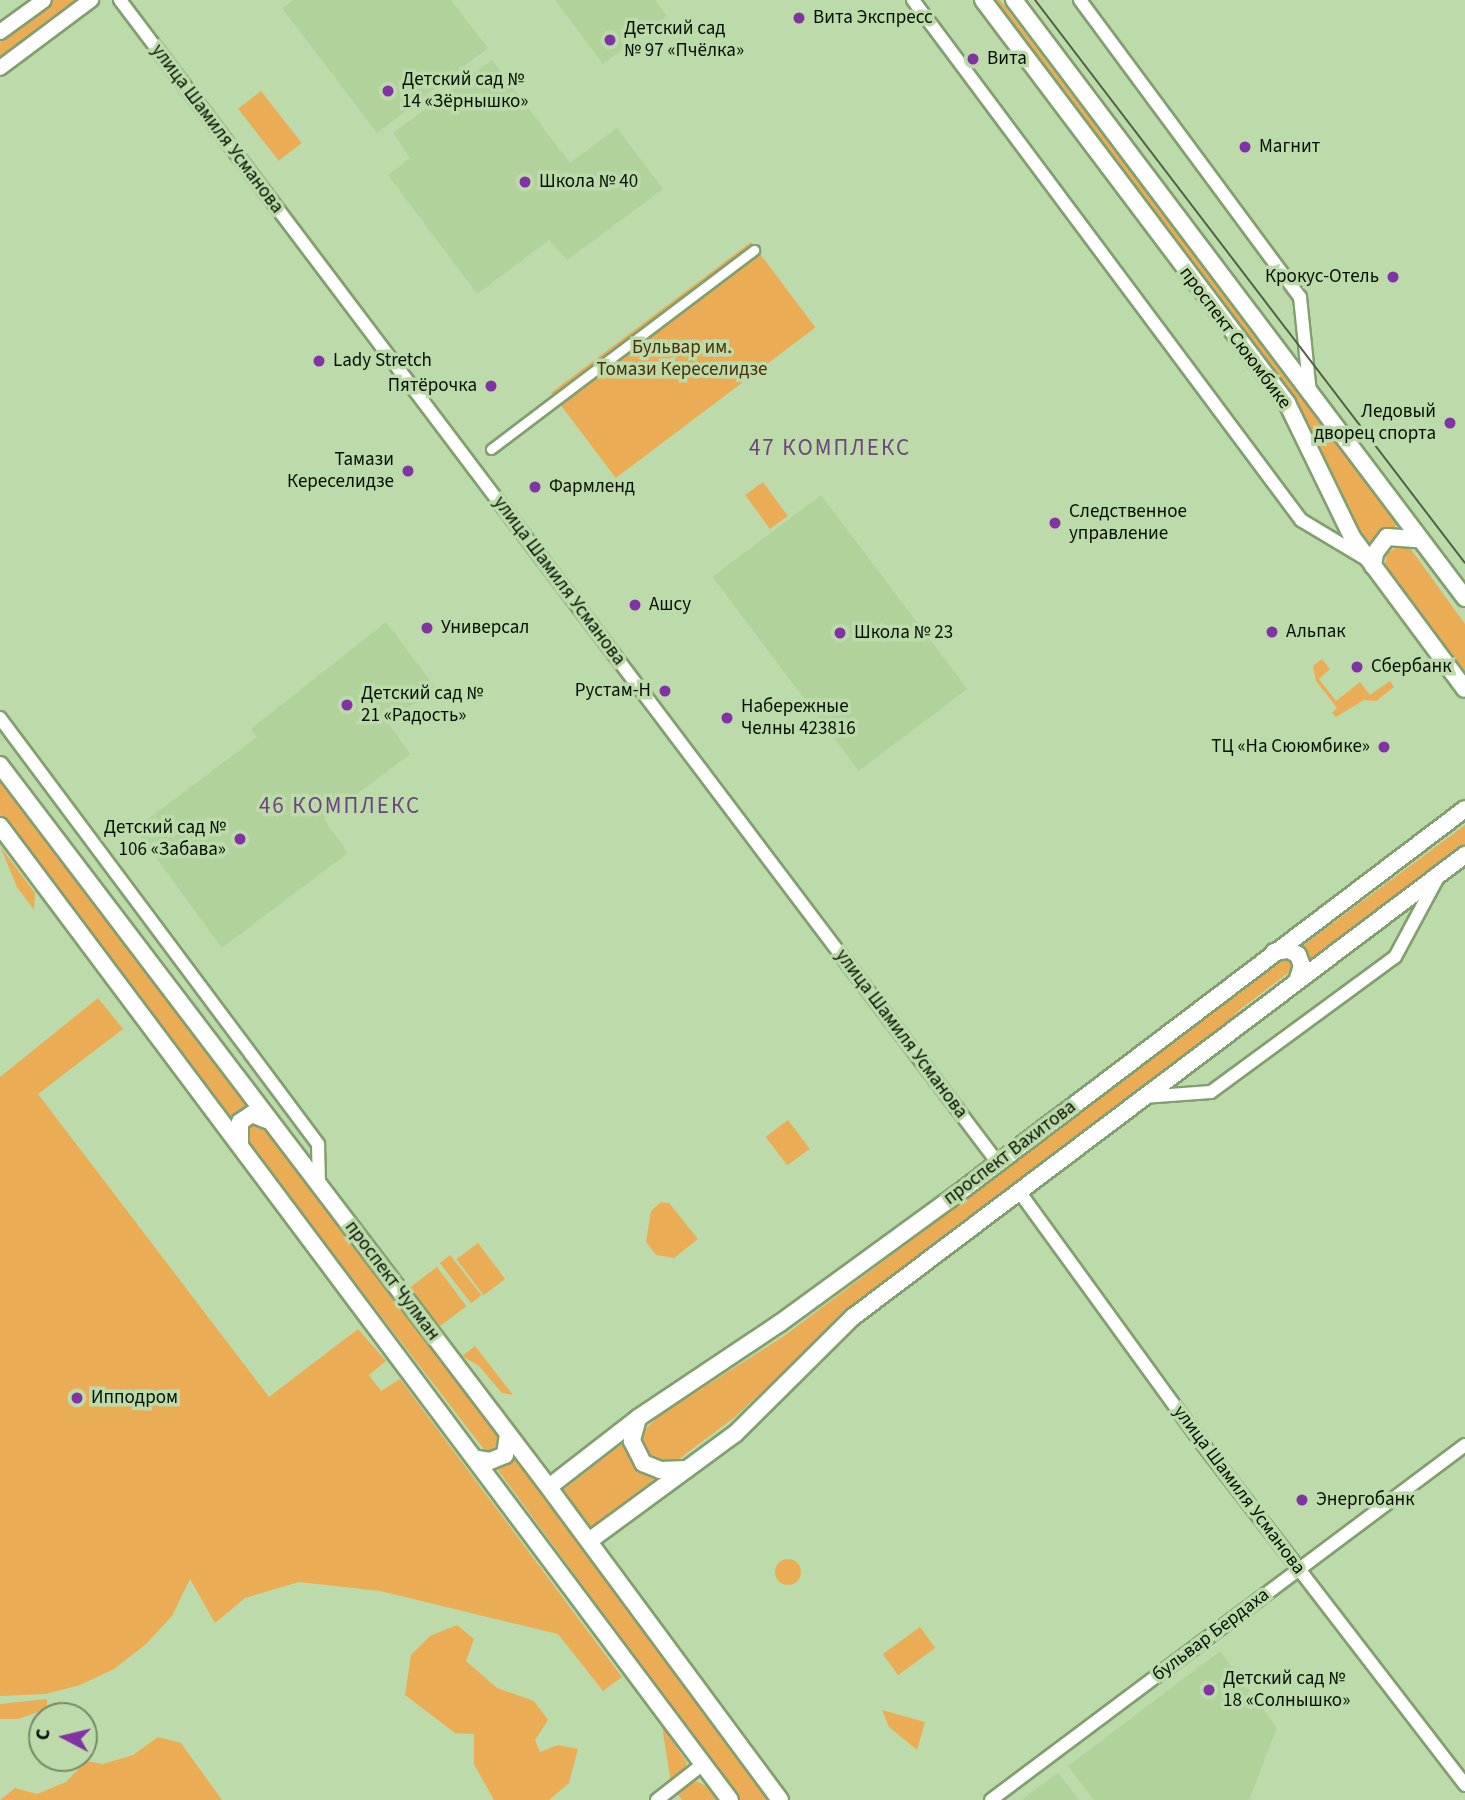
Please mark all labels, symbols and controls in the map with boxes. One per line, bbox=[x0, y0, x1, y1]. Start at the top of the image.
place label: Вита Экспресс bbox=[813, 7, 933, 29]
marker: Вита Экспресс bbox=[791, 10, 807, 26]
place label: Детский сад № 97 «Пчёлка» bbox=[624, 18, 744, 62]
marker: Детский сад № 97 «Пчёлка» bbox=[602, 32, 618, 48]
street label: улица Шамиля Усманова bbox=[146, 40, 288, 218]
place label: Вита bbox=[987, 48, 1027, 70]
marker: Вита bbox=[965, 51, 981, 67]
place label: Детский сад № 14 «Зёрнышко» bbox=[402, 69, 528, 113]
marker: Детский сад № 14 «Зёрнышко» bbox=[380, 83, 396, 99]
place label: Магнит bbox=[1259, 136, 1320, 158]
marker: Магнит bbox=[1237, 139, 1253, 155]
place label: Школа № 40 bbox=[539, 171, 638, 193]
marker: Школа № 40 bbox=[517, 174, 533, 190]
street label: проспект Сююмбике bbox=[1174, 262, 1296, 414]
place label: Крокус-Отель bbox=[1265, 266, 1379, 288]
marker: Крокус-Отель bbox=[1385, 269, 1401, 285]
park label: Бульвар им. Томази Кереселидзе bbox=[596, 337, 768, 381]
place label: Lady Stretch bbox=[333, 350, 432, 372]
marker: Lady Stretch bbox=[311, 353, 327, 369]
place label: Пятёрочка bbox=[388, 375, 477, 397]
marker: Пятёрочка bbox=[483, 378, 499, 394]
place label: Ледовый дворец спорта bbox=[1314, 401, 1436, 445]
marker: Ледовый дворец спорта bbox=[1442, 415, 1458, 431]
district label: 47 КОМПЛЕКС bbox=[750, 434, 910, 462]
place label: Тамази Кереселидзе bbox=[287, 449, 394, 493]
marker: Тамази Кереселидзе bbox=[400, 463, 416, 479]
place label: Фармленд bbox=[549, 476, 635, 498]
marker: Фармленд bbox=[527, 479, 543, 495]
street label: улица Шамиля Усманова bbox=[488, 492, 630, 670]
place label: Следственное управление bbox=[1069, 501, 1187, 545]
marker: Следственное управление bbox=[1047, 515, 1063, 531]
place label: Ашсу bbox=[649, 594, 691, 616]
marker: Ашсу bbox=[627, 597, 643, 613]
place label: Универсал bbox=[441, 617, 529, 639]
marker: Универсал bbox=[419, 620, 435, 636]
place label: Альпак bbox=[1286, 621, 1346, 643]
place label: Школа № 23 bbox=[854, 622, 953, 644]
marker: Альпак bbox=[1264, 624, 1280, 640]
marker: Школа № 23 bbox=[832, 625, 848, 641]
place label: Сбербанк bbox=[1371, 656, 1452, 678]
marker: Сбербанк bbox=[1349, 659, 1365, 675]
place label: Рустам-Н bbox=[575, 680, 651, 702]
place label: Детский сад № 21 «Радость» bbox=[361, 683, 483, 727]
marker: Рустам-Н bbox=[657, 683, 673, 699]
place label: Набережные Челны 423816 bbox=[741, 696, 856, 740]
marker: Детский сад № 21 «Радость» bbox=[339, 697, 355, 713]
marker: Набережные Челны 423816 bbox=[719, 710, 735, 726]
place label: ТЦ «На Сююмбике» bbox=[1211, 736, 1370, 758]
marker: ТЦ «На Сююмбике» bbox=[1376, 739, 1392, 755]
district label: 46 КОМПЛЕКС bbox=[260, 792, 420, 820]
place label: Детский сад № 106 «Забава» bbox=[104, 817, 226, 861]
marker: Детский сад № 106 «Забава» bbox=[232, 831, 248, 847]
street label: улица Шамиля Усманова bbox=[830, 945, 972, 1123]
street label: проспект Вахитова bbox=[939, 1096, 1081, 1210]
street label: проспект Чулман bbox=[340, 1217, 444, 1345]
place label: Ипподром bbox=[91, 1387, 178, 1409]
marker: Ипподром bbox=[69, 1390, 85, 1406]
street label: улица Шамиля Усманова bbox=[1168, 1401, 1310, 1579]
place label: Энергобанк bbox=[1316, 1489, 1415, 1511]
marker: Энергобанк bbox=[1294, 1492, 1310, 1508]
street label: бульвар Бердаха bbox=[1148, 1584, 1274, 1686]
place label: Детский сад № 18 «Солнышко» bbox=[1223, 1668, 1350, 1712]
marker: Детский сад № 18 «Солнышко» bbox=[1201, 1682, 1217, 1698]
north arrow bbox=[28, 1702, 98, 1772]
text: С bbox=[30, 1727, 58, 1742]

